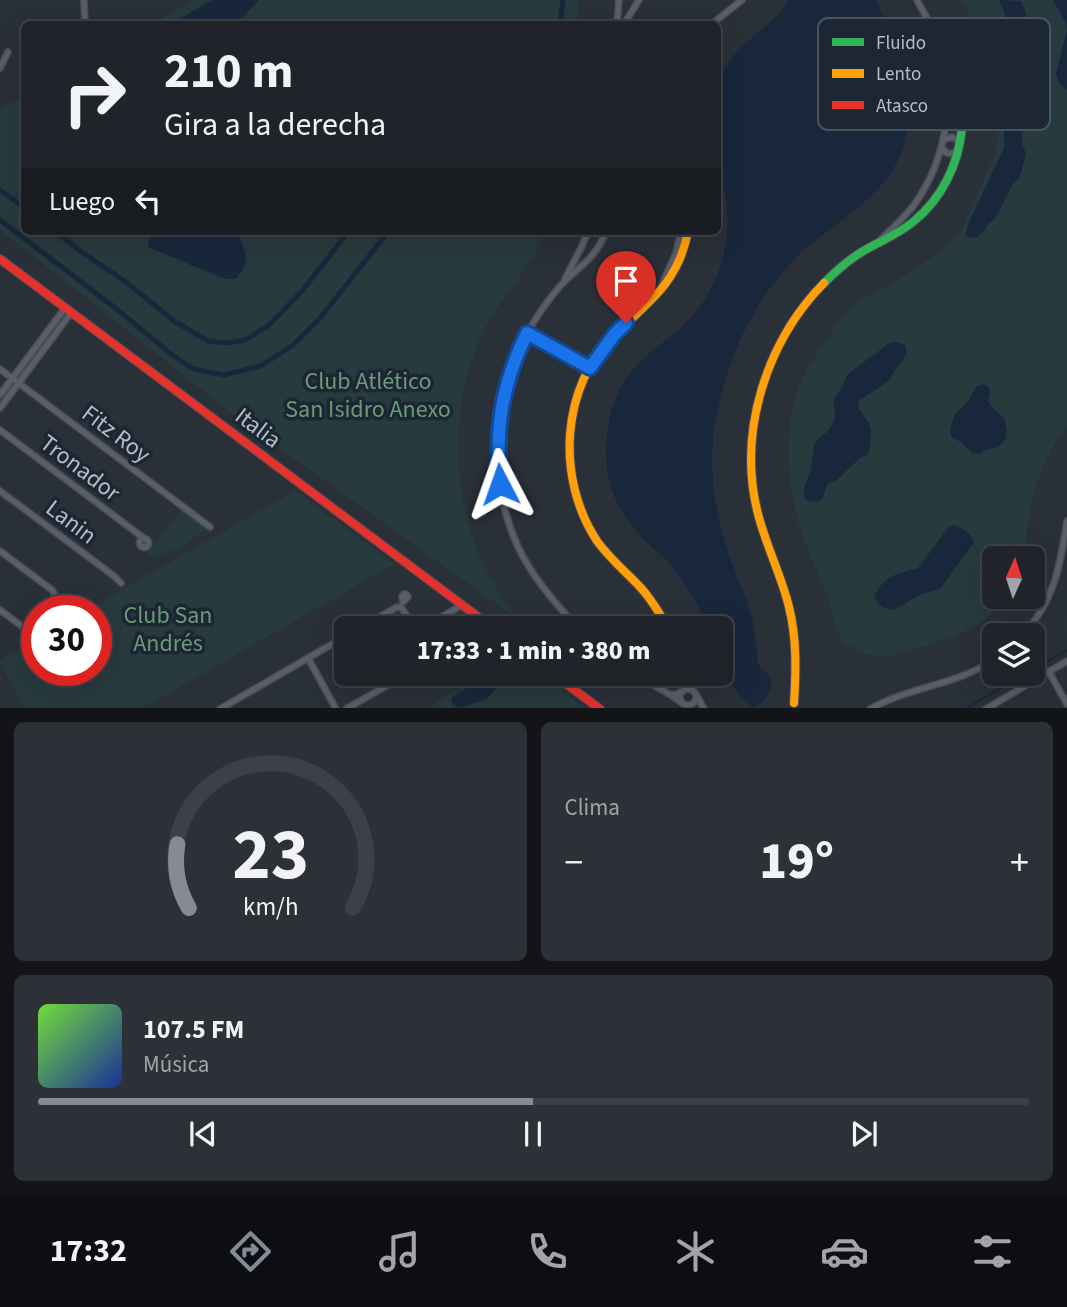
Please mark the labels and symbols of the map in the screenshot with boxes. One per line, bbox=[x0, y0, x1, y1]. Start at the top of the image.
legend bbox=[818, 18, 1050, 130]
text: Fluido bbox=[876, 30, 926, 57]
text: Lento bbox=[876, 61, 921, 88]
text: Atasco bbox=[876, 93, 928, 120]
pin bbox=[596, 251, 656, 323]
park label: Club Atlético San Isidro Anexo bbox=[285, 364, 451, 427]
street label: Fitz Roy bbox=[74, 396, 158, 472]
street label: Italia bbox=[227, 399, 289, 457]
street label: Tronador bbox=[32, 426, 128, 510]
position arrow bbox=[463, 447, 537, 521]
street label: Lanin bbox=[38, 491, 104, 553]
north arrow bbox=[982, 546, 1045, 609]
speed limit sign: 30 bbox=[21, 595, 112, 686]
park label: Club San Andrés bbox=[124, 598, 213, 661]

